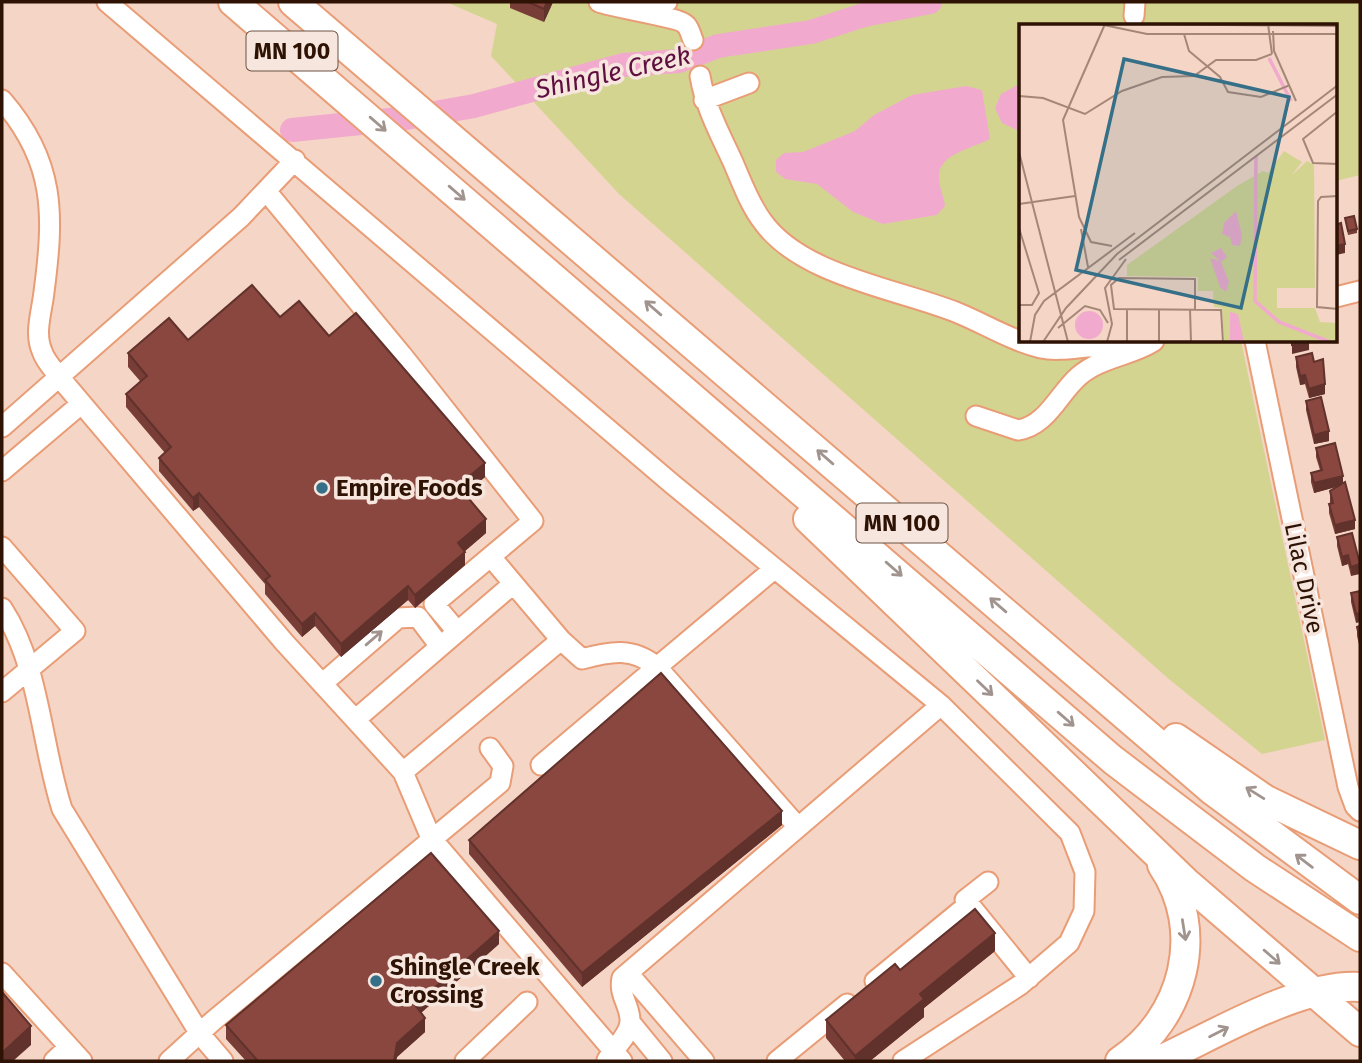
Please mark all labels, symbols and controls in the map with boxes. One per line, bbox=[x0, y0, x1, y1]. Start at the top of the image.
inset map bbox=[1019, 24, 1338, 343]
road number: MN 100 bbox=[246, 32, 338, 70]
water label: Shingle Creek bbox=[532, 40, 694, 106]
one-way arrow bbox=[368, 116, 386, 132]
one-way arrow bbox=[448, 185, 466, 201]
one-way arrow bbox=[644, 300, 662, 316]
one-way arrow bbox=[817, 449, 835, 465]
place label: Empire Foods bbox=[336, 474, 483, 502]
marker: Empire Foods bbox=[314, 480, 330, 496]
road number: MN 100 bbox=[856, 503, 948, 542]
street label: Lilac Drive bbox=[1279, 520, 1329, 636]
one-way arrow bbox=[884, 561, 902, 577]
one-way arrow bbox=[989, 597, 1007, 613]
one-way arrow bbox=[365, 630, 383, 646]
one-way arrow bbox=[976, 679, 993, 696]
one-way arrow bbox=[1056, 710, 1074, 726]
one-way arrow bbox=[1246, 786, 1266, 800]
one-way arrow bbox=[1295, 853, 1314, 868]
one-way arrow bbox=[1178, 918, 1191, 941]
one-way arrow bbox=[1262, 949, 1280, 965]
place label: Shingle Creek Crossing bbox=[390, 953, 540, 1009]
marker: Shingle Creek Crossing bbox=[368, 973, 384, 989]
one-way arrow bbox=[1208, 1024, 1229, 1038]

